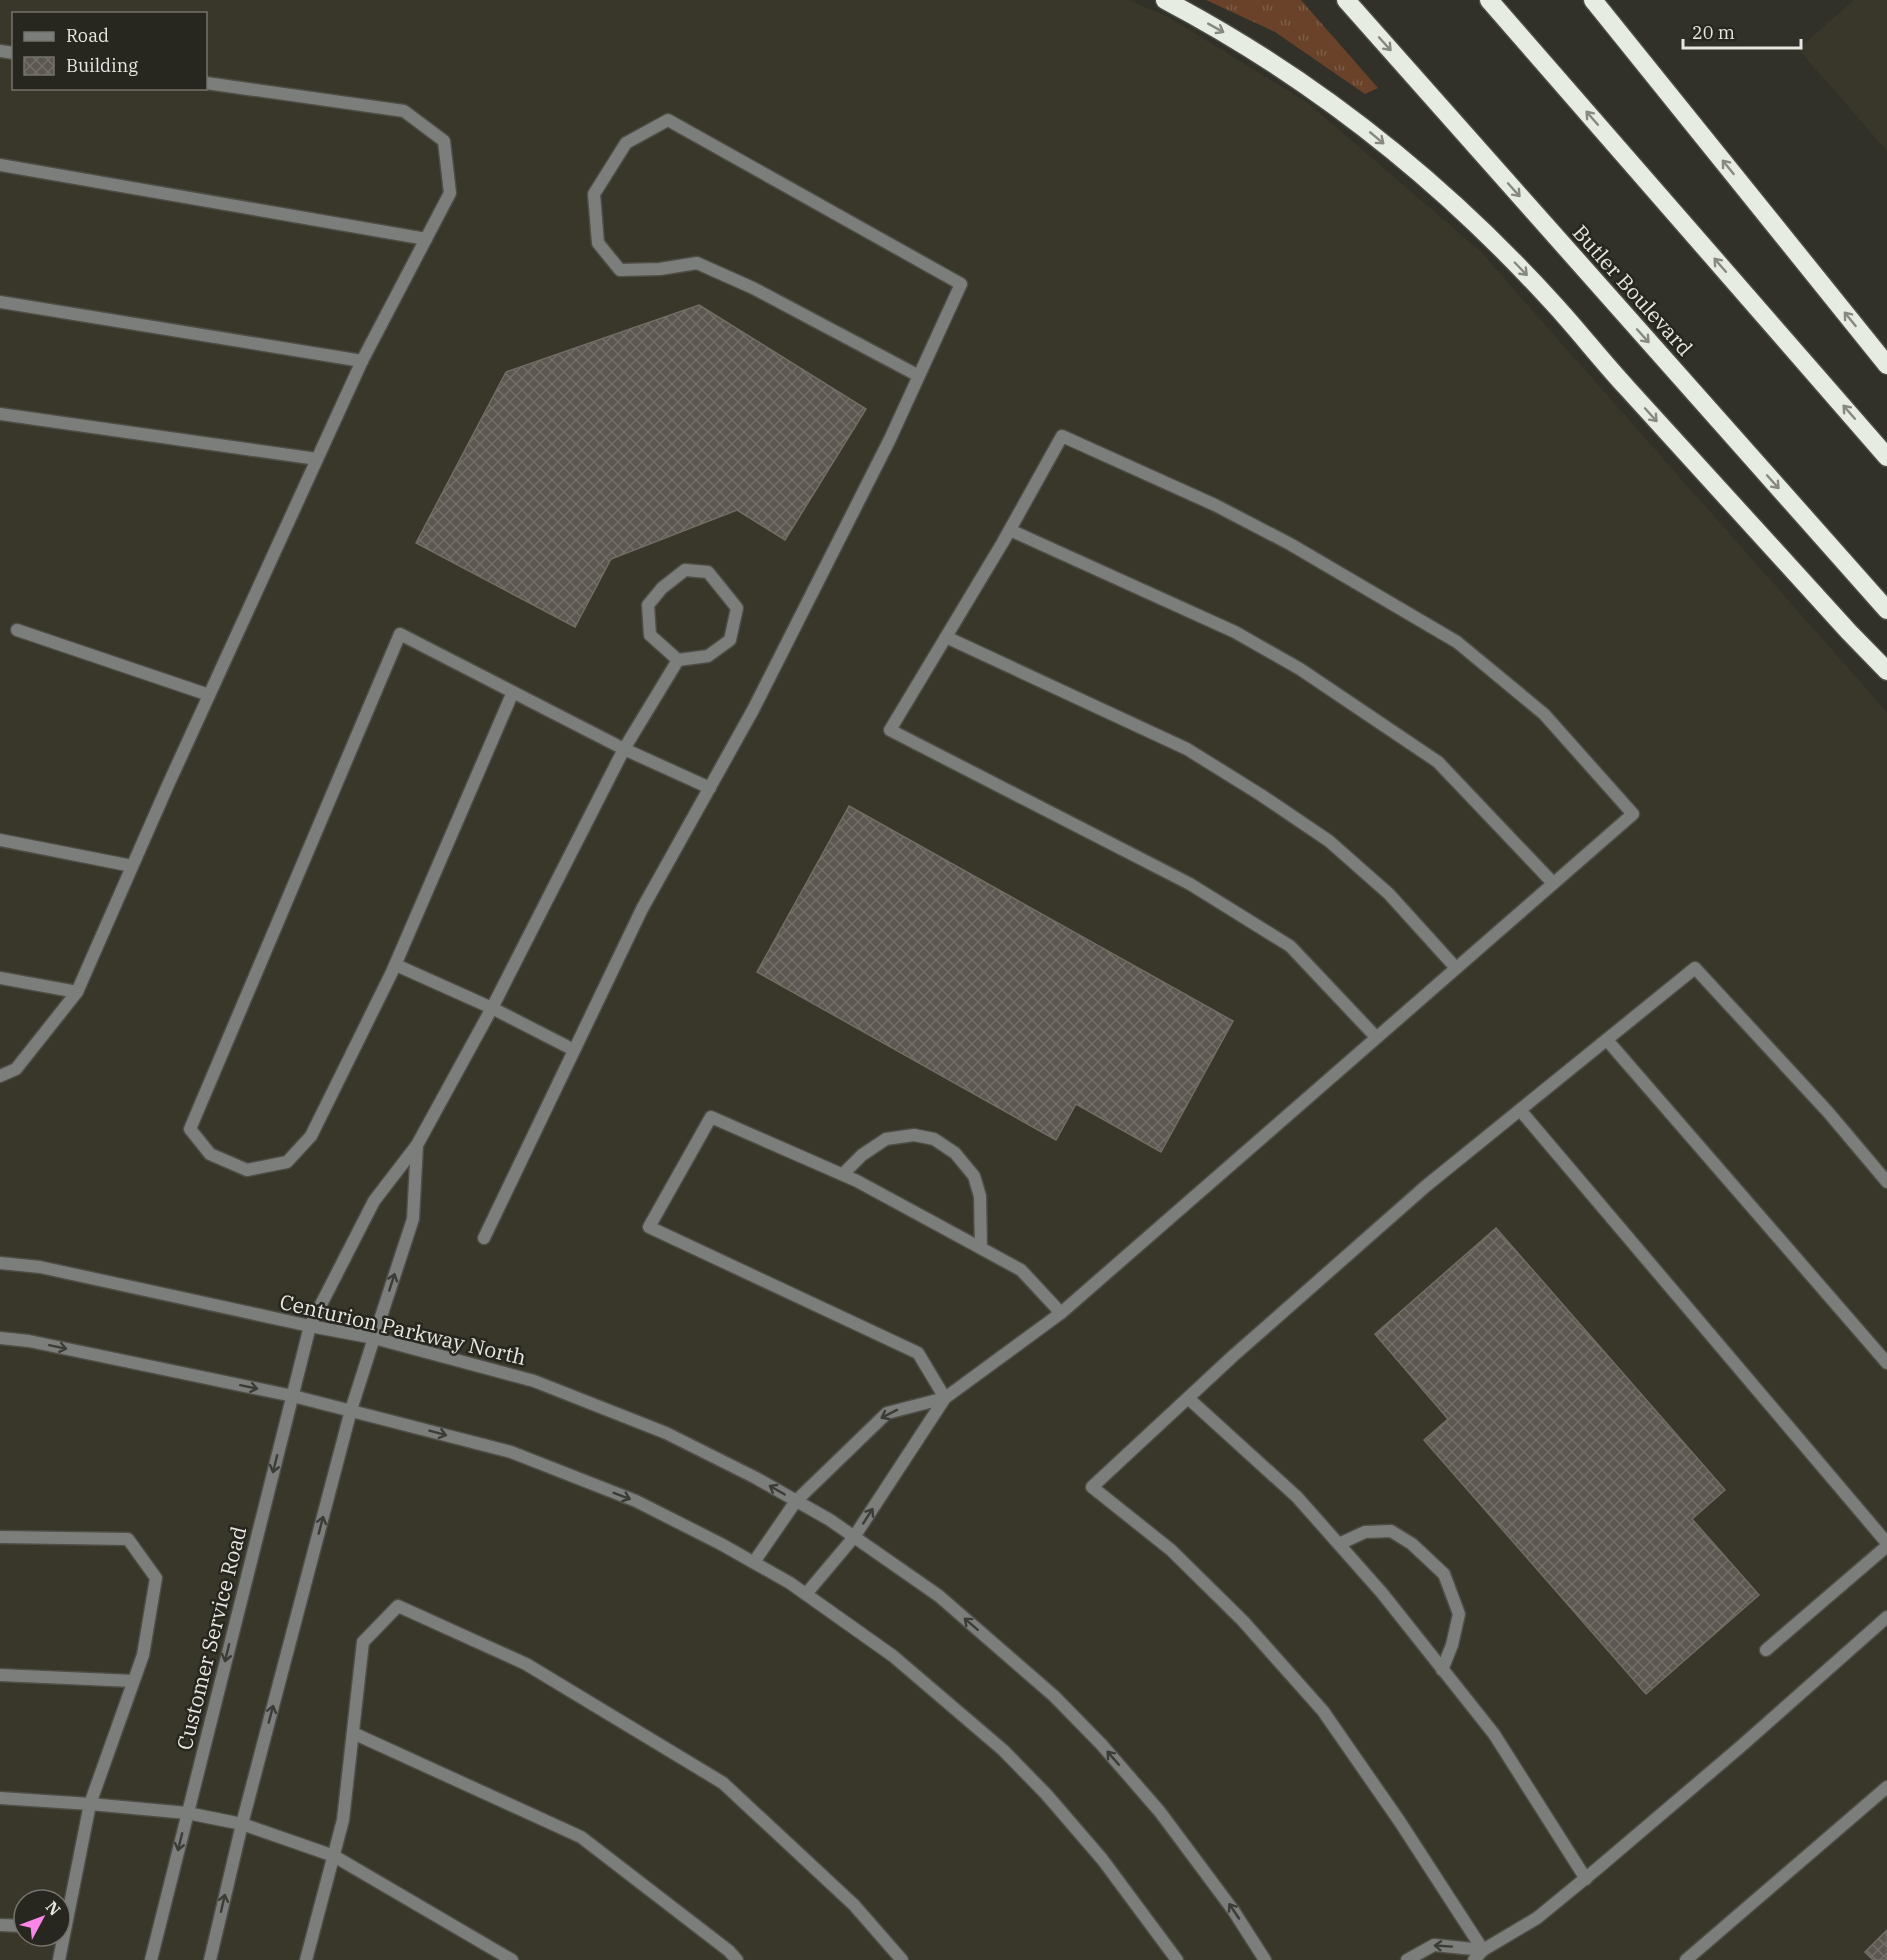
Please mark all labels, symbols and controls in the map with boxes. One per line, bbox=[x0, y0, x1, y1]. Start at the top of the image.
legend bbox=[12, 12, 207, 90]
scale bar bbox=[1683, 12, 1802, 50]
text: 20 m bbox=[1692, 21, 1735, 44]
one-way arrow bbox=[1207, 22, 1224, 34]
text: Road bbox=[66, 24, 109, 47]
one-way arrow bbox=[1378, 36, 1392, 51]
text: Building bbox=[66, 54, 138, 77]
one-way arrow bbox=[1585, 111, 1599, 126]
one-way arrow bbox=[1369, 131, 1385, 144]
one-way arrow bbox=[1722, 160, 1735, 176]
one-way arrow bbox=[1507, 182, 1521, 197]
street label: Butler Boulevard bbox=[1567, 219, 1699, 362]
one-way arrow bbox=[1714, 257, 1727, 273]
one-way arrow bbox=[1513, 262, 1528, 277]
one-way arrow bbox=[1844, 312, 1857, 328]
one-way arrow bbox=[1636, 328, 1650, 343]
one-way arrow bbox=[1842, 404, 1855, 420]
one-way arrow bbox=[1644, 407, 1658, 422]
one-way arrow bbox=[1766, 474, 1780, 489]
one-way arrow bbox=[388, 1273, 399, 1292]
street label: Centurion Parkway North bbox=[277, 1287, 529, 1371]
one-way arrow bbox=[48, 1342, 67, 1354]
one-way arrow bbox=[238, 1382, 258, 1393]
one-way arrow bbox=[880, 1409, 898, 1421]
one-way arrow bbox=[428, 1428, 447, 1439]
one-way arrow bbox=[269, 1454, 281, 1473]
one-way arrow bbox=[769, 1484, 786, 1496]
one-way arrow bbox=[613, 1491, 631, 1502]
one-way arrow bbox=[863, 1508, 875, 1525]
one-way arrow bbox=[315, 1516, 327, 1535]
street label: Customer Service Road bbox=[170, 1523, 252, 1753]
one-way arrow bbox=[963, 1618, 979, 1631]
one-way arrow bbox=[221, 1643, 233, 1662]
one-way arrow bbox=[266, 1705, 277, 1724]
one-way arrow bbox=[1106, 1751, 1120, 1766]
one-way arrow bbox=[173, 1832, 185, 1851]
north arrow bbox=[12, 1888, 72, 1948]
one-way arrow bbox=[218, 1894, 230, 1913]
text: N bbox=[42, 1897, 65, 1919]
one-way arrow bbox=[1228, 1903, 1240, 1919]
one-way arrow bbox=[1434, 1941, 1454, 1952]

